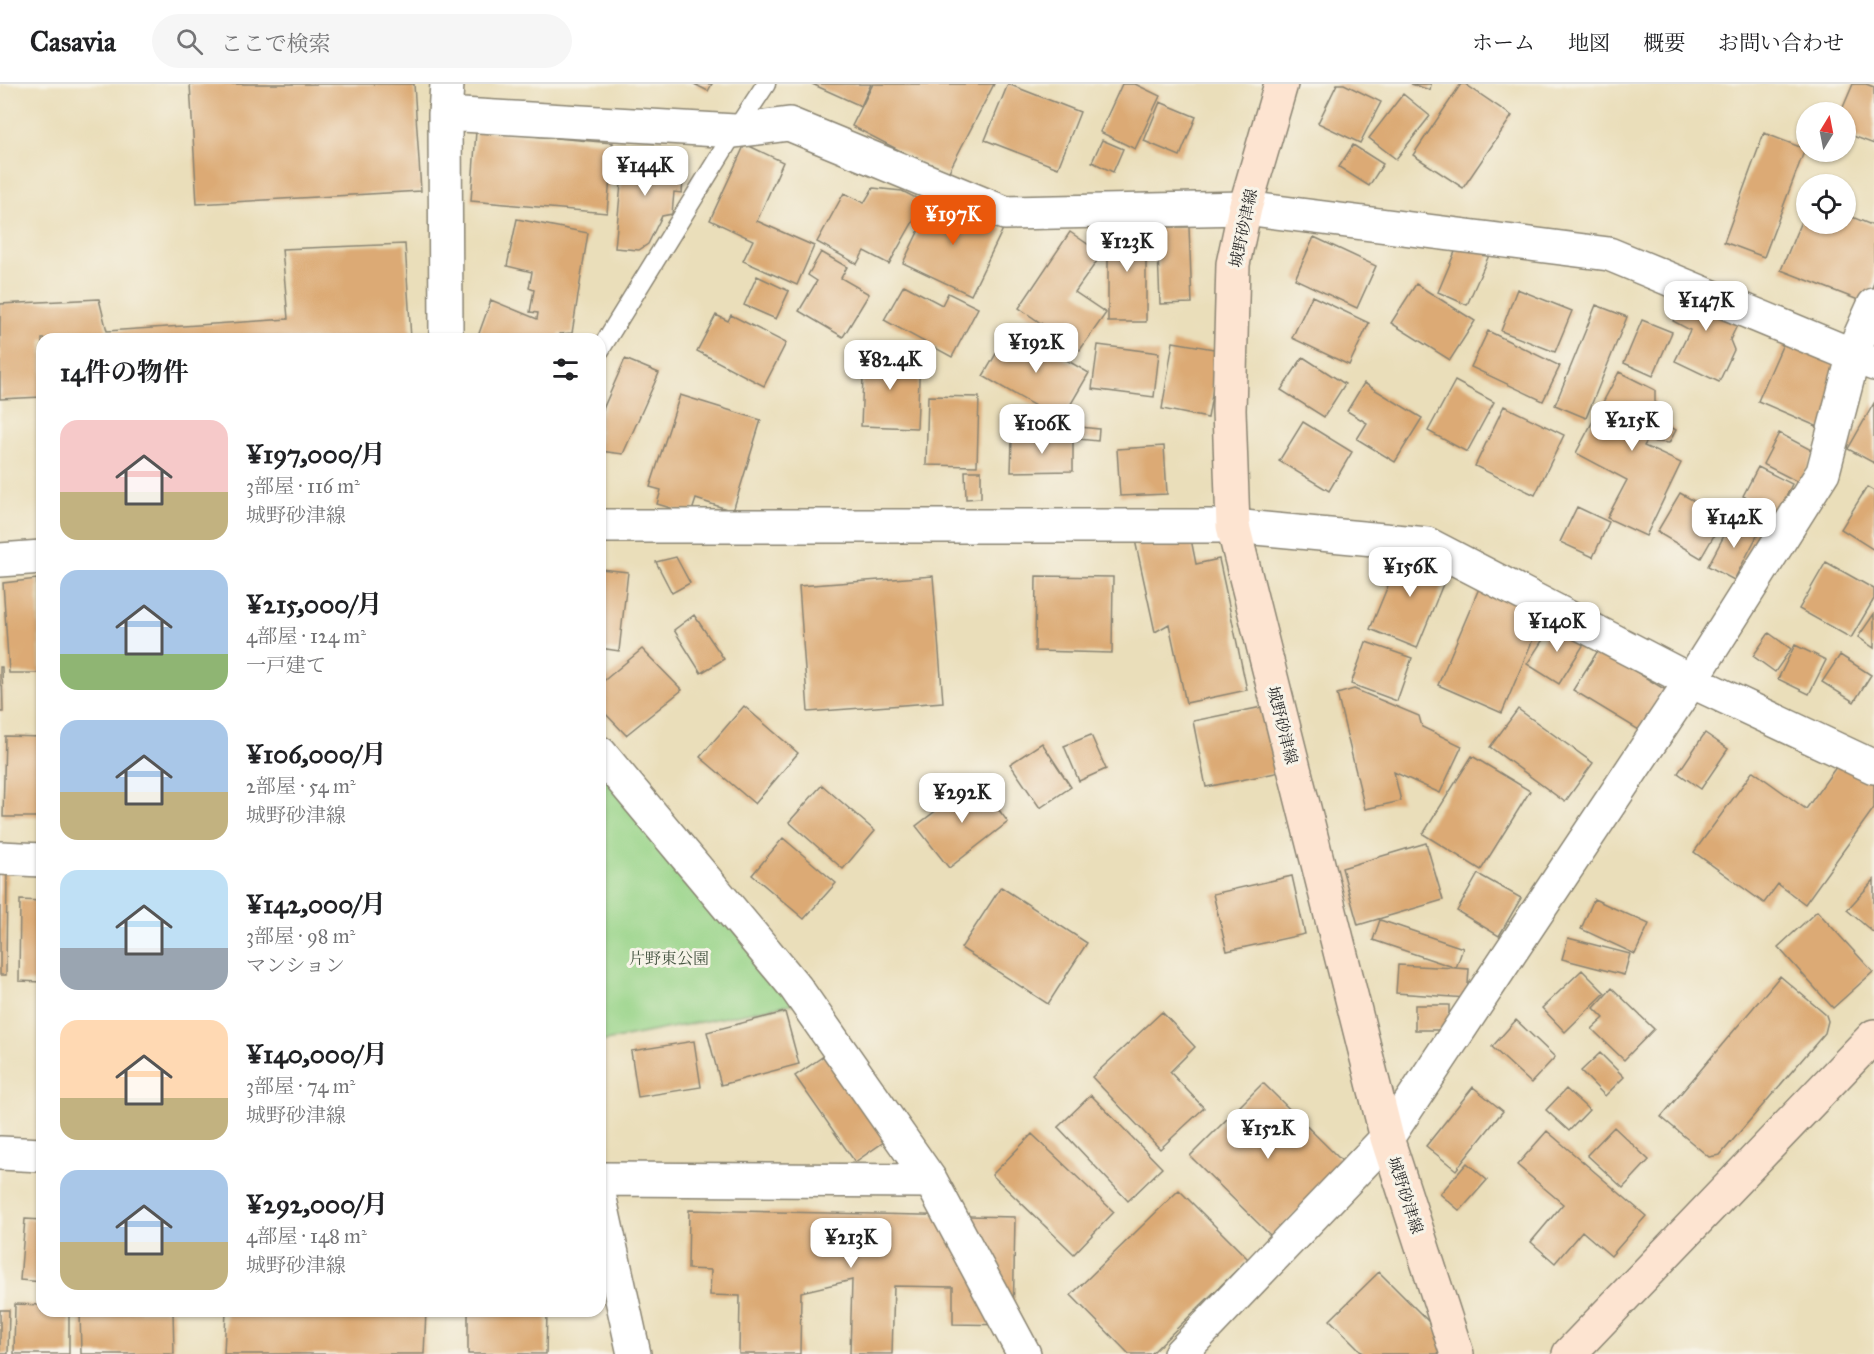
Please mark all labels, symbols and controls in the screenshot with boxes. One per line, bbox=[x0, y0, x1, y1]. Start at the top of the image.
search box bbox=[152, 14, 572, 68]
text: Casavia bbox=[30, 24, 116, 59]
icon: search bbox=[173, 25, 206, 58]
text: ここで検索 bbox=[221, 30, 331, 57]
text: ホーム bbox=[1472, 30, 1535, 56]
text: 地図 bbox=[1568, 30, 1610, 56]
text: 概要 bbox=[1643, 30, 1685, 56]
text: お問い合わせ bbox=[1718, 30, 1844, 56]
north arrow bbox=[1796, 102, 1856, 162]
map controls bbox=[1796, 102, 1856, 234]
pin: ¥144K bbox=[603, 146, 687, 197]
text: ¥144K bbox=[616, 153, 674, 177]
button: locate bbox=[1796, 174, 1856, 234]
street label: 城野砂津線 bbox=[1226, 187, 1261, 269]
pin: ¥197K bbox=[911, 195, 995, 246]
text: ¥197K bbox=[925, 202, 981, 226]
pin: ¥123K bbox=[1085, 222, 1169, 273]
text: ¥123K bbox=[1100, 229, 1154, 253]
pin: ¥147K bbox=[1664, 281, 1748, 332]
text: ¥147K bbox=[1678, 288, 1734, 312]
pin: ¥192K bbox=[994, 323, 1078, 374]
text: ¥192K bbox=[1008, 330, 1064, 354]
pin: ¥82.4K bbox=[841, 340, 939, 391]
text: ¥82.4K bbox=[858, 347, 922, 371]
icon: filters bbox=[549, 353, 582, 386]
text: 14件の物件 bbox=[60, 356, 189, 388]
pin: ¥215K bbox=[1590, 401, 1674, 452]
pin: ¥106K bbox=[1000, 404, 1084, 455]
text: ¥215K bbox=[1605, 408, 1659, 432]
text: ¥106K bbox=[1013, 411, 1071, 435]
text: ¥197,000/月 bbox=[246, 438, 386, 470]
icon: home bbox=[108, 444, 180, 516]
text: 3部屋 · 116 m² bbox=[246, 474, 360, 498]
pin: ¥142K bbox=[1692, 498, 1776, 549]
text: 城野砂津線 bbox=[246, 503, 346, 527]
text: ¥142K bbox=[1706, 505, 1762, 529]
pin: ¥156K bbox=[1368, 547, 1452, 598]
text: ¥156K bbox=[1383, 554, 1437, 578]
text: ¥215,000/月 bbox=[246, 588, 383, 620]
icon: home bbox=[108, 594, 180, 666]
pin: ¥140K bbox=[1515, 602, 1599, 653]
text: ¥140K bbox=[1528, 609, 1586, 633]
text: 4部屋 · 124 m² bbox=[246, 624, 366, 648]
text: 一戸建て bbox=[246, 653, 326, 677]
street label: 城野砂津線 bbox=[1264, 684, 1301, 766]
text: ¥106,000/月 bbox=[246, 738, 387, 770]
icon: home bbox=[108, 744, 180, 816]
pin: ¥292K bbox=[920, 773, 1004, 824]
text: 2部屋 · 54 m² bbox=[246, 774, 356, 798]
text: ¥292K bbox=[933, 780, 991, 804]
text: 城野砂津線 bbox=[246, 803, 346, 827]
text: ¥142,000/月 bbox=[246, 888, 386, 920]
icon: home bbox=[108, 894, 180, 966]
text: 3部屋 · 98 m² bbox=[246, 924, 355, 948]
park label: 片野東公園 bbox=[629, 949, 709, 968]
text: マンション bbox=[246, 953, 345, 977]
text: ¥140,000/月 bbox=[246, 1038, 388, 1070]
icon: home bbox=[108, 1044, 180, 1116]
text: 3部屋 · 74 m² bbox=[246, 1074, 355, 1098]
text: 城野砂津線 bbox=[246, 1103, 346, 1127]
pin: ¥152K bbox=[1226, 1109, 1310, 1160]
text: ¥152K bbox=[1241, 1116, 1295, 1140]
street label: 城野砂津線 bbox=[1384, 1154, 1427, 1236]
text: ¥292,000/月 bbox=[246, 1188, 388, 1220]
icon: home bbox=[108, 1194, 180, 1266]
pin: ¥213K bbox=[809, 1218, 893, 1269]
text: 4部屋 · 148 m² bbox=[246, 1224, 367, 1248]
text: ¥213K bbox=[824, 1225, 878, 1249]
text: 城野砂津線 bbox=[246, 1253, 346, 1277]

